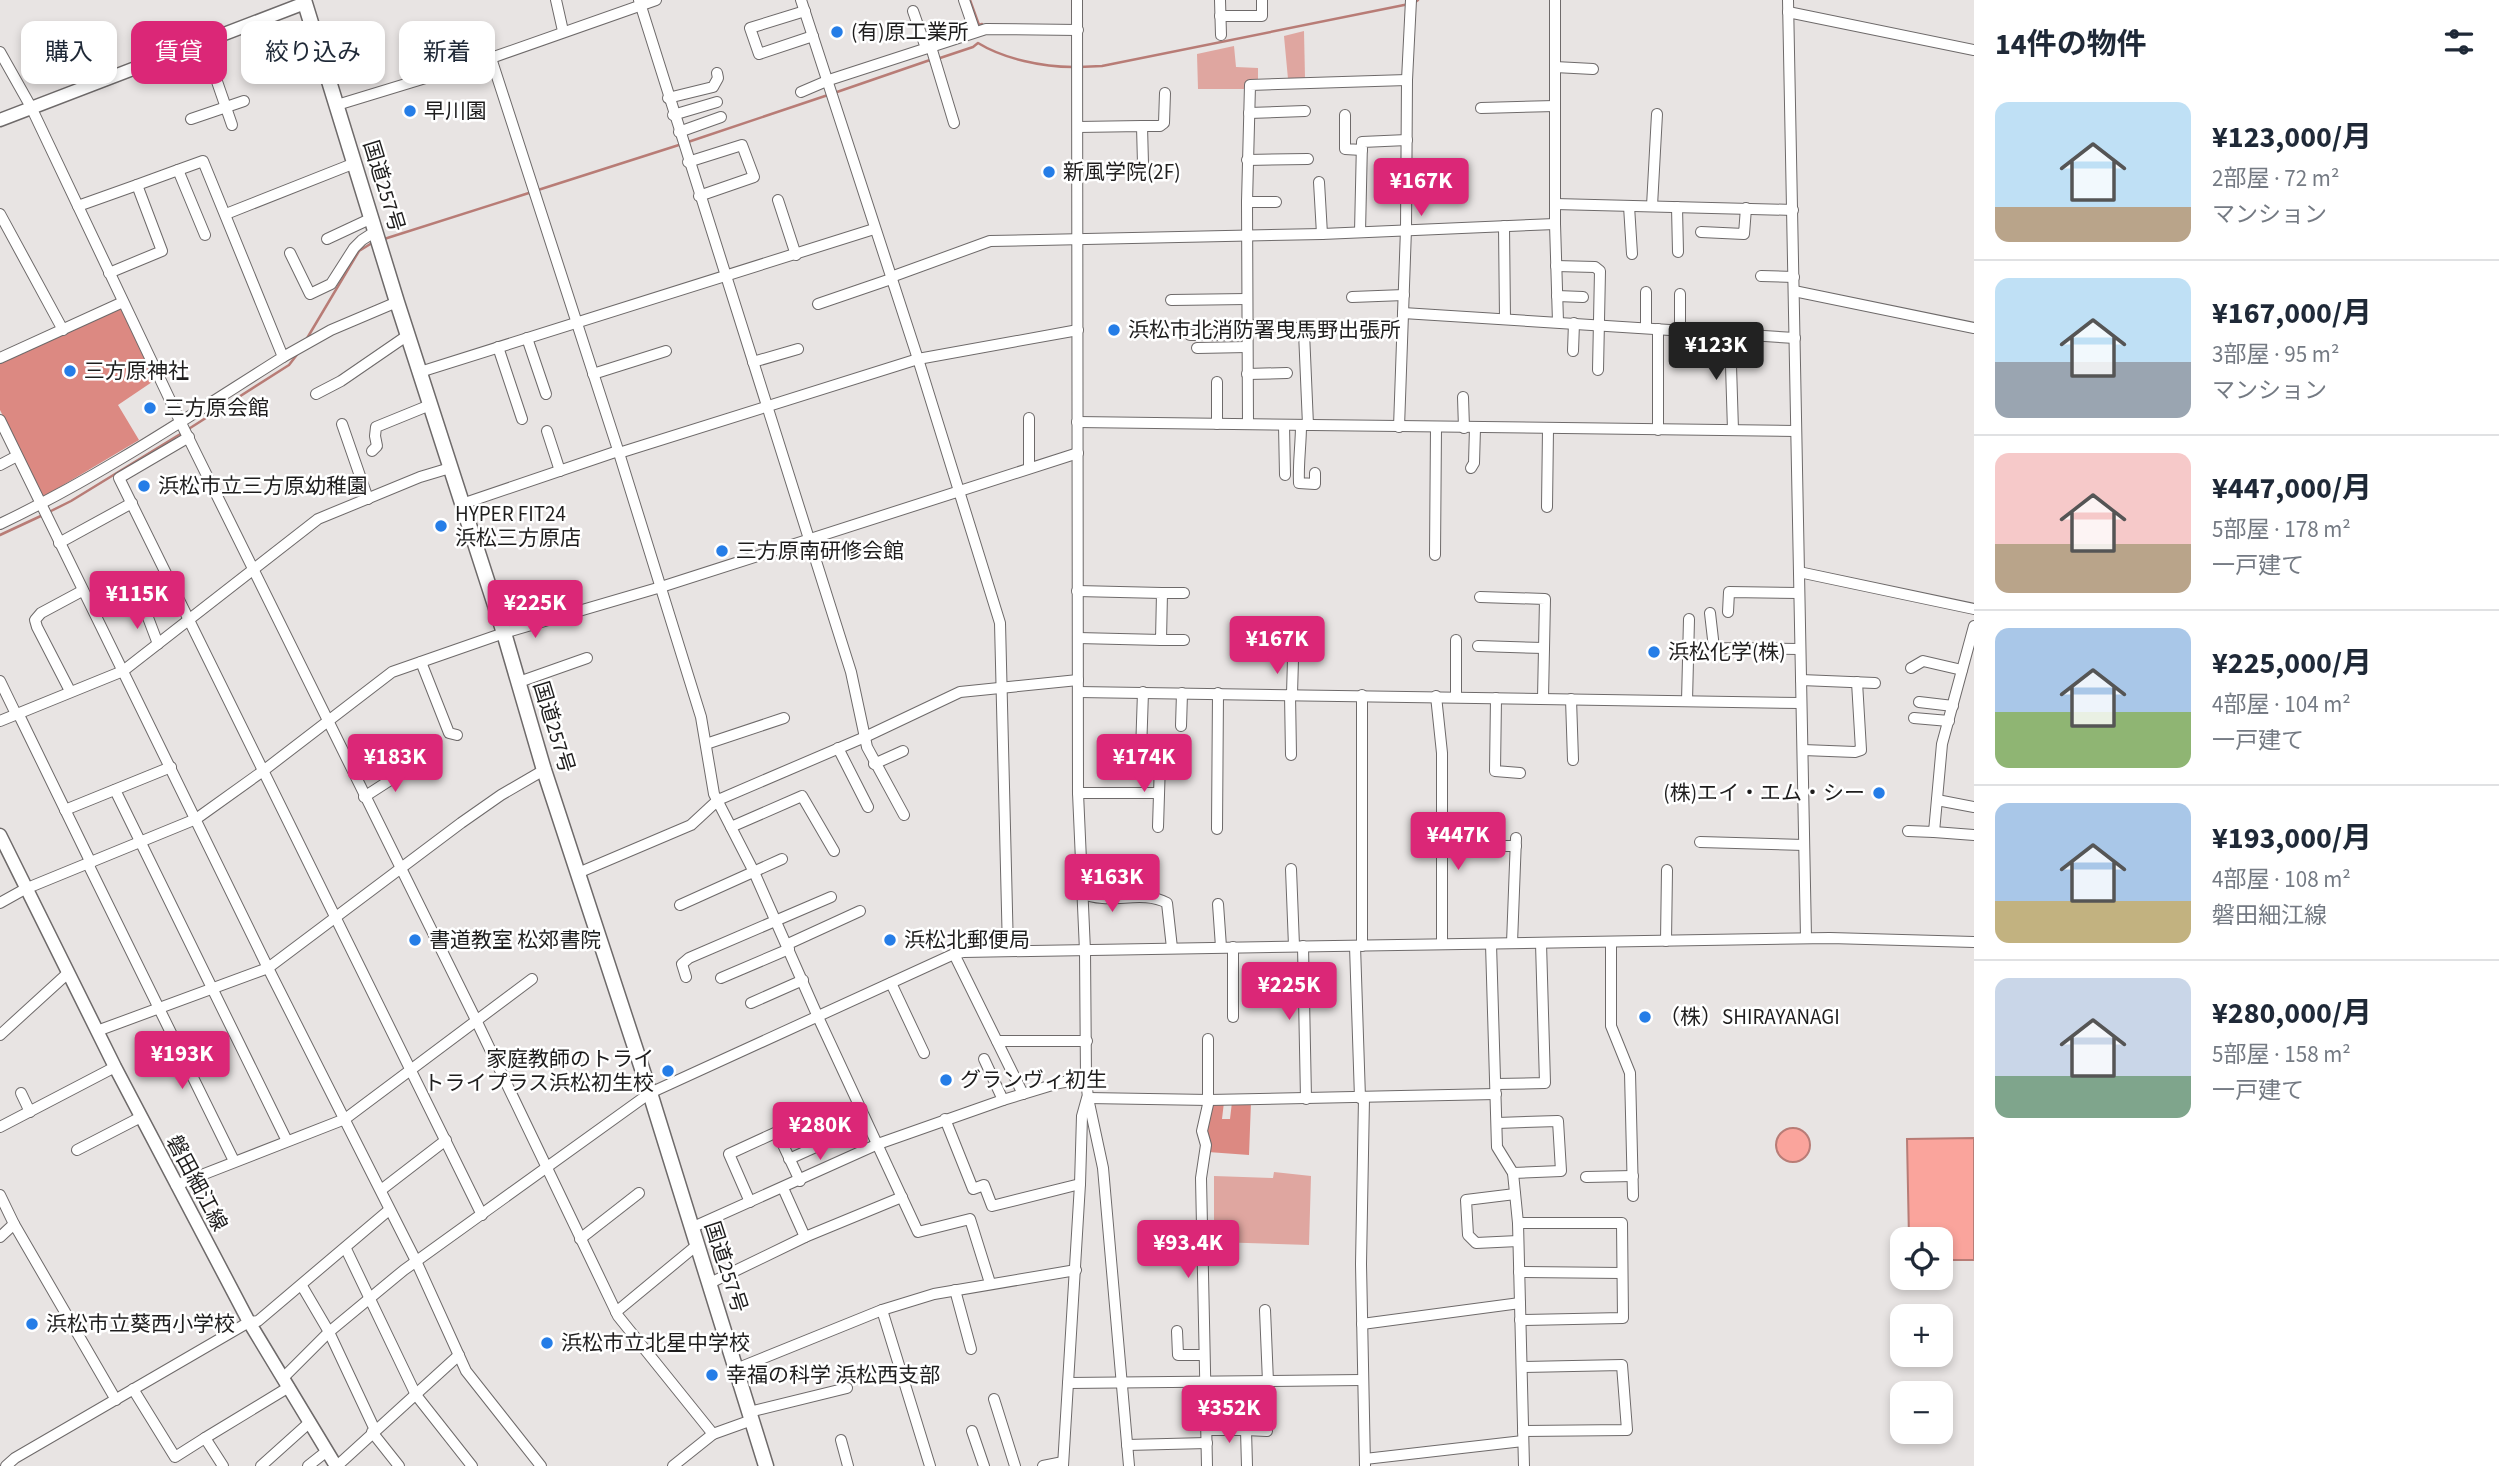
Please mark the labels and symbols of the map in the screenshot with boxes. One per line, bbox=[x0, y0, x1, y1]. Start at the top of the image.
place label: (有)原工業所 bbox=[851, 17, 969, 47]
marker: (有)原工業所 bbox=[829, 24, 845, 40]
place label: 早川園 bbox=[424, 96, 487, 126]
marker: 早川園 bbox=[402, 103, 418, 119]
street label: 国道257号 bbox=[356, 137, 412, 235]
place label: 新風学院(2F) bbox=[1063, 157, 1181, 187]
pin: ¥167K bbox=[1372, 158, 1470, 218]
marker: 新風学院(2F) bbox=[1041, 164, 1057, 180]
place label: 浜松市北消防署曳馬野出張所 bbox=[1128, 315, 1401, 345]
marker: 浜松市北消防署曳馬野出張所 bbox=[1106, 322, 1122, 338]
pin: ¥123K bbox=[1667, 322, 1765, 382]
place label: 三方原神社 bbox=[84, 356, 189, 386]
marker: 三方原神社 bbox=[62, 363, 78, 379]
place label: 三方原会館 bbox=[164, 393, 269, 423]
marker: 三方原会館 bbox=[142, 400, 158, 416]
place label: 浜松市立三方原幼稚園 bbox=[158, 471, 368, 501]
marker: 浜松市立三方原幼稚園 bbox=[136, 478, 152, 494]
place label: HYPER FIT24 浜松三方原店 bbox=[455, 499, 581, 553]
marker: HYPER FIT24 浜松三方原店 bbox=[433, 518, 449, 534]
place label: 三方原南研修会館 bbox=[736, 536, 904, 566]
marker: 三方原南研修会館 bbox=[714, 543, 730, 559]
pin: ¥115K bbox=[88, 572, 186, 631]
pin: ¥225K bbox=[486, 580, 584, 640]
pin: ¥167K bbox=[1228, 616, 1326, 676]
place label: 浜松化学(株) bbox=[1668, 637, 1786, 667]
marker: 浜松化学(株) bbox=[1646, 644, 1662, 660]
street label: 国道257号 bbox=[526, 678, 582, 776]
pin: ¥183K bbox=[346, 734, 444, 794]
pin: ¥174K bbox=[1095, 734, 1193, 794]
place label: (株)エイ・エム・シー bbox=[1663, 778, 1865, 808]
marker: (株)エイ・エム・シー bbox=[1871, 785, 1887, 801]
pin: ¥447K bbox=[1409, 812, 1507, 872]
pin: ¥163K bbox=[1063, 855, 1161, 914]
place label: 書道教室 松郊書院 bbox=[429, 925, 601, 955]
place label: 浜松北郵便局 bbox=[904, 925, 1030, 955]
marker: 書道教室 松郊書院 bbox=[407, 932, 423, 948]
marker: 浜松北郵便局 bbox=[882, 932, 898, 948]
pin: ¥225K bbox=[1240, 962, 1338, 1022]
place label: （株）SHIRAYANAGI bbox=[1659, 1002, 1840, 1032]
marker: （株）SHIRAYANAGI bbox=[1637, 1009, 1653, 1025]
pin: ¥193K bbox=[133, 1032, 231, 1091]
place label: 家庭教師のトライ トライプラス浜松初生校 bbox=[423, 1044, 654, 1098]
marker: 家庭教師のトライ トライプラス浜松初生校 bbox=[660, 1063, 676, 1079]
place label: グランヴィ初生 bbox=[960, 1065, 1107, 1095]
marker: グランヴィ初生 bbox=[938, 1072, 954, 1088]
pin: ¥280K bbox=[771, 1102, 869, 1162]
street label: 磐田細江線 bbox=[159, 1130, 235, 1236]
street label: 国道257号 bbox=[697, 1218, 755, 1316]
pin: ¥93.4K bbox=[1131, 1220, 1245, 1280]
place label: 浜松市立葵西小学校 bbox=[46, 1309, 235, 1339]
marker: 浜松市立葵西小学校 bbox=[24, 1316, 40, 1332]
place label: 浜松市立北星中学校 bbox=[561, 1328, 750, 1358]
marker: 浜松市立北星中学校 bbox=[539, 1335, 555, 1351]
place label: 幸福の科学 浜松西支部 bbox=[726, 1360, 940, 1390]
marker: 幸福の科学 浜松西支部 bbox=[704, 1367, 720, 1383]
pin: ¥352K bbox=[1180, 1386, 1278, 1445]

